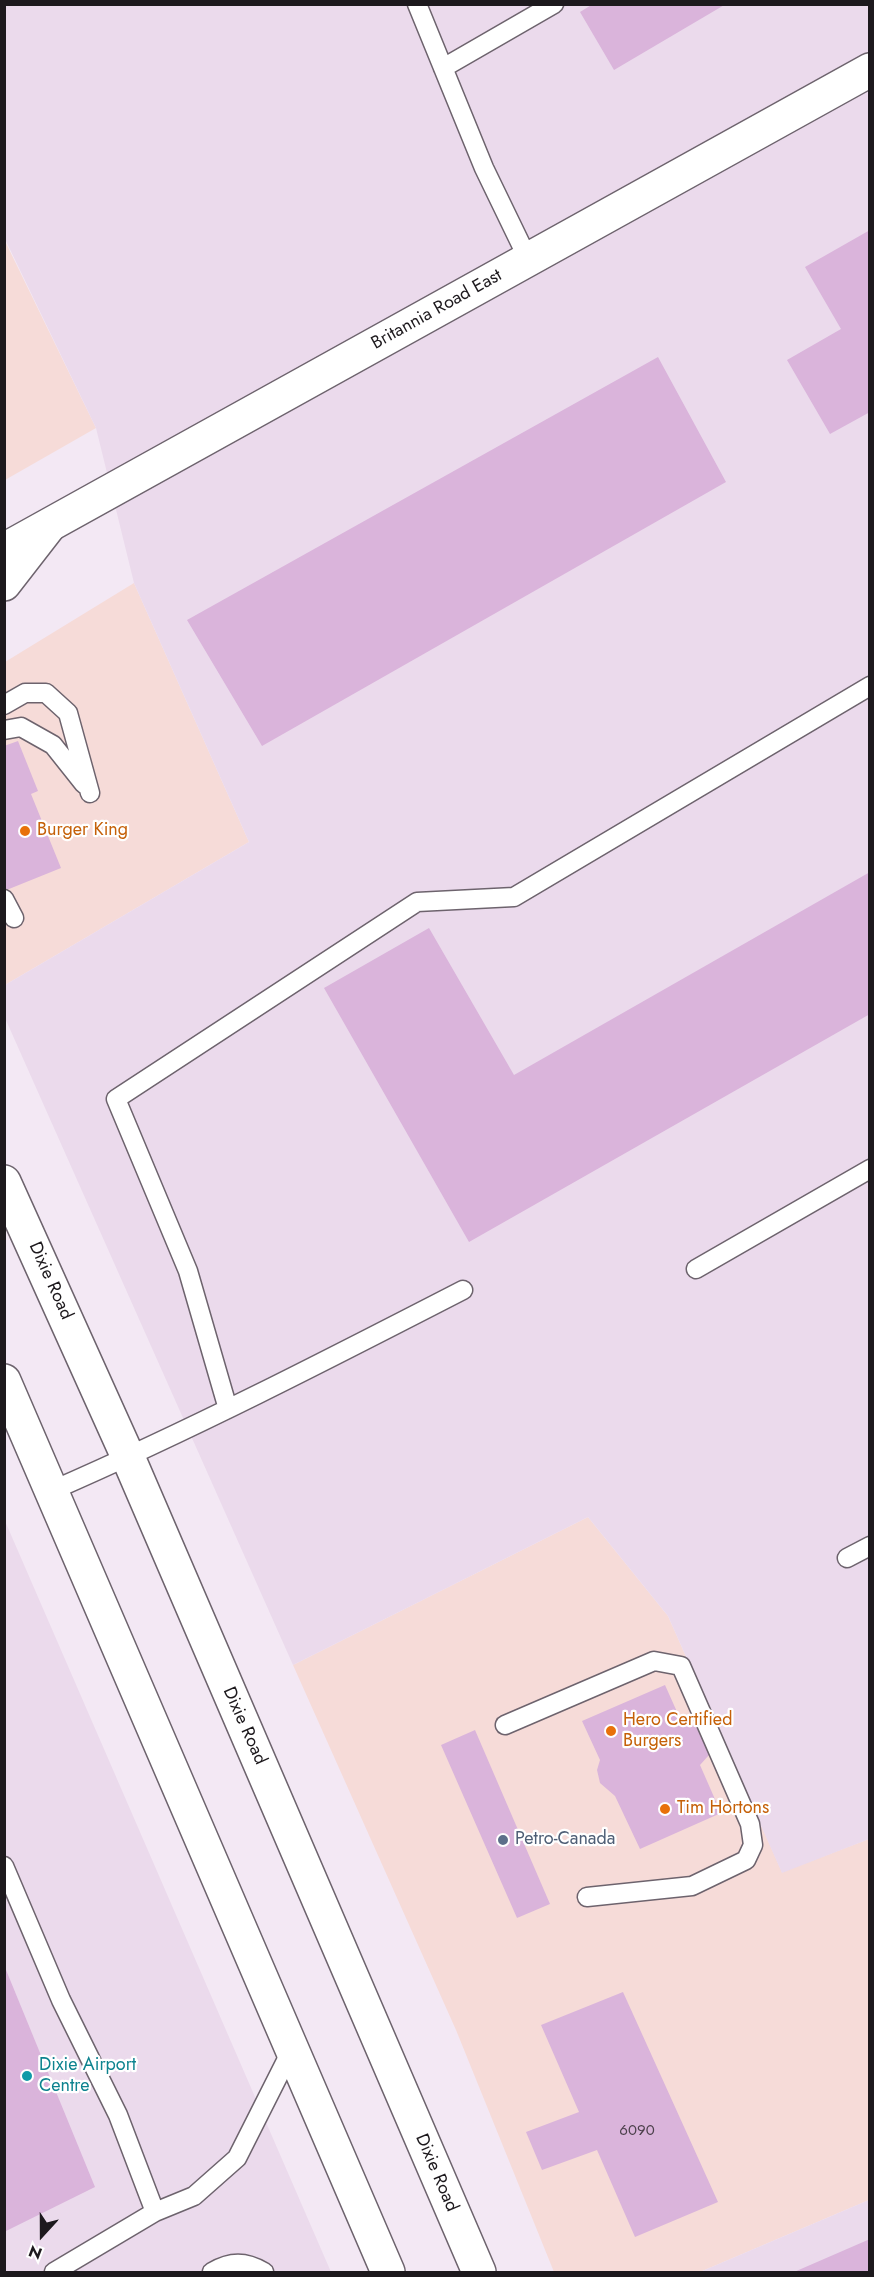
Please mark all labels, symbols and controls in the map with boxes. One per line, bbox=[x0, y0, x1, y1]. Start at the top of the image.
street label: Britannia Road East bbox=[368, 265, 506, 355]
place label: Burger King bbox=[37, 820, 128, 842]
marker: Burger King bbox=[18, 824, 32, 838]
street label: Dixie Road bbox=[23, 1239, 77, 1323]
street label: Dixie Road bbox=[217, 1684, 271, 1768]
place label: Hero Certified Burgers bbox=[623, 1710, 732, 1752]
marker: Hero Certified Burgers bbox=[604, 1724, 618, 1738]
place label: Tim Hortons bbox=[677, 1798, 769, 1820]
marker: Tim Hortons bbox=[658, 1802, 672, 1816]
place label: Petro-Canada bbox=[515, 1829, 615, 1851]
marker: Petro-Canada bbox=[496, 1833, 510, 1847]
place label: Dixie Airport Centre bbox=[39, 2055, 136, 2098]
marker: Dixie Airport Centre bbox=[20, 2069, 34, 2083]
house number: 6090 bbox=[619, 2122, 655, 2140]
street label: Dixie Road bbox=[410, 2131, 462, 2215]
north arrow bbox=[12, 2205, 72, 2265]
text: N bbox=[25, 2239, 45, 2265]

